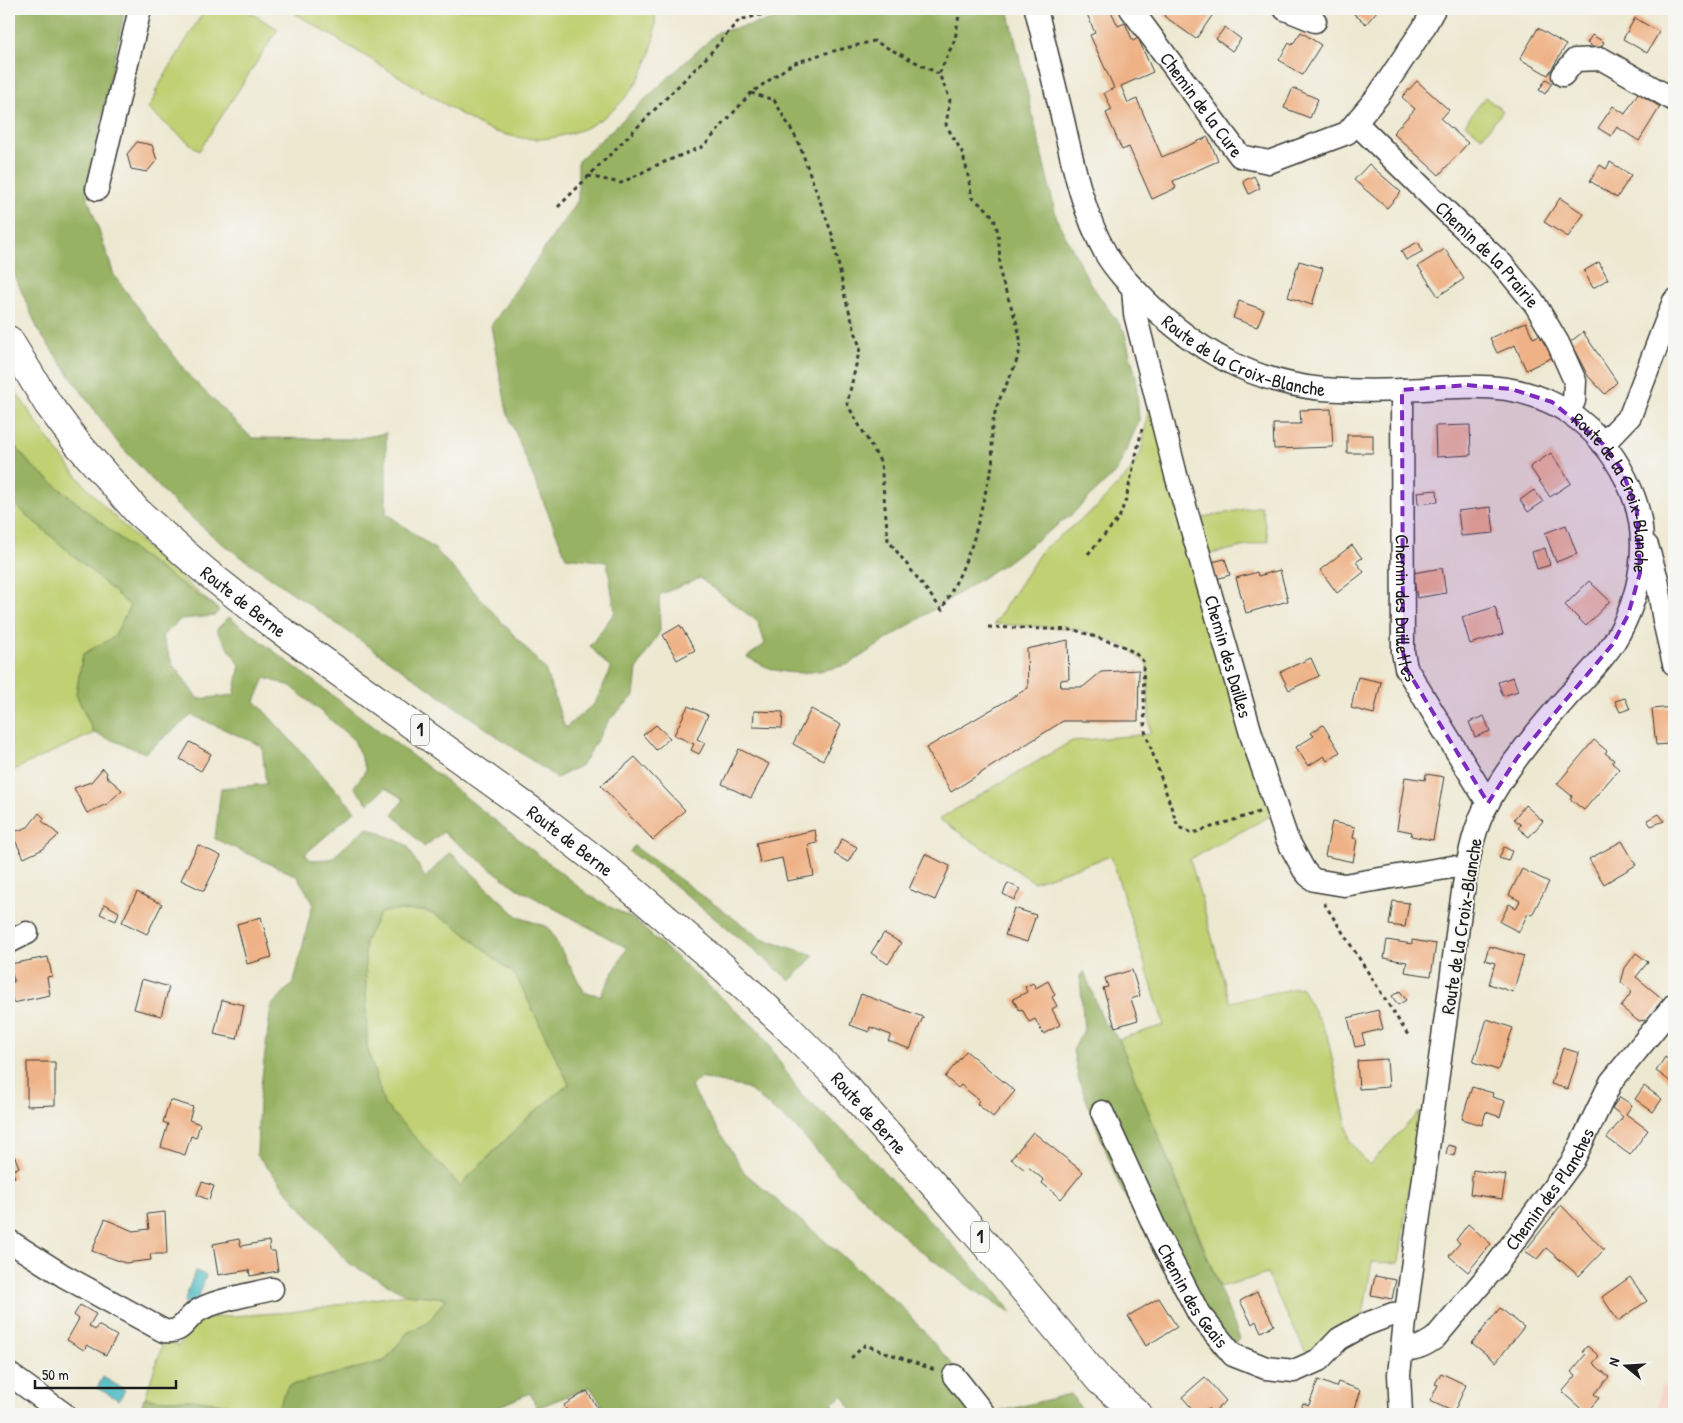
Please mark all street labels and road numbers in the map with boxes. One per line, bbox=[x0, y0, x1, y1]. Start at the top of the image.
street label: Chemin de la Cure bbox=[1154, 47, 1250, 163]
street label: Chemin de la Prairie bbox=[1430, 195, 1546, 313]
street label: Route de la Croix-Blanche bbox=[1156, 308, 1327, 402]
street label: Route de la Croix-Blanche bbox=[1567, 406, 1655, 575]
street label: Chemin des Daillettes bbox=[1390, 534, 1424, 686]
street label: Route de Berne bbox=[195, 559, 292, 644]
street label: Chemin des Dailles bbox=[1198, 592, 1259, 721]
road number: 1 bbox=[411, 714, 429, 746]
street label: Route de Berne bbox=[522, 799, 619, 882]
street label: Route de la Croix-Blanche bbox=[1434, 836, 1488, 1016]
street label: Route de Berne bbox=[826, 1066, 913, 1160]
street label: Chemin des Planches bbox=[1499, 1123, 1600, 1256]
road number: 1 bbox=[971, 1222, 989, 1252]
street label: Chemin des Geais bbox=[1151, 1238, 1235, 1353]

